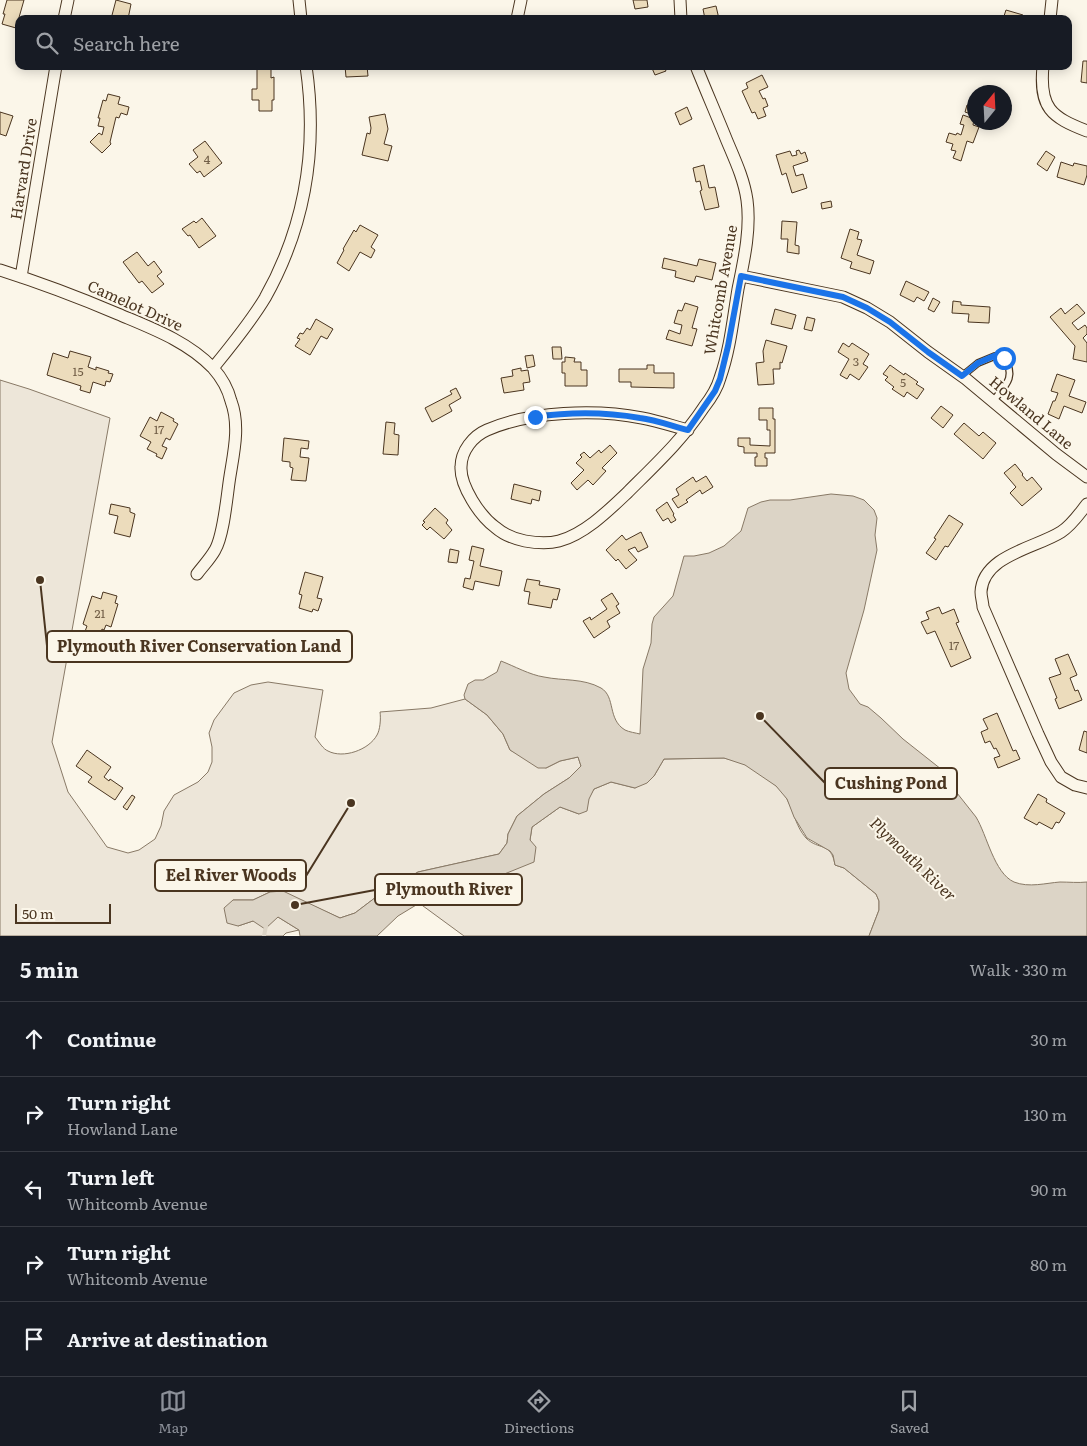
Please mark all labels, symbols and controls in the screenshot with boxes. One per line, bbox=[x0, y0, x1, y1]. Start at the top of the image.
search box bbox=[15, 15, 1072, 70]
icon: search bbox=[33, 29, 61, 57]
text: Search here bbox=[73, 29, 180, 57]
north arrow bbox=[967, 85, 1012, 130]
street label: Harvard Drive bbox=[3, 116, 42, 221]
house number: 4 bbox=[204, 150, 211, 168]
street label: Whitcomb Avenue bbox=[697, 223, 742, 357]
street label: Camelot Drive bbox=[84, 273, 187, 336]
route start bbox=[993, 347, 1016, 370]
house number: 3 bbox=[853, 352, 859, 370]
house number: 15 bbox=[73, 362, 83, 380]
street label: Howland Lane bbox=[985, 370, 1079, 454]
house number: 5 bbox=[900, 373, 906, 391]
route end bbox=[524, 406, 547, 429]
house number: 17 bbox=[154, 420, 164, 438]
house number: 21 bbox=[95, 604, 106, 622]
callout: Plymouth River Conservation Land bbox=[47, 631, 352, 662]
text: Plymouth River Conservation Land bbox=[57, 633, 342, 657]
house number: 17 bbox=[949, 636, 959, 654]
callout: Cushing Pond bbox=[825, 768, 957, 799]
text: Cushing Pond bbox=[835, 770, 948, 794]
water label: Plymouth River bbox=[865, 811, 962, 906]
callout: Eel River Woods bbox=[155, 860, 306, 891]
text: Eel River Woods bbox=[165, 862, 297, 886]
callout: Plymouth River bbox=[375, 874, 522, 905]
text: Plymouth River bbox=[385, 876, 513, 900]
scale bar bbox=[15, 901, 111, 924]
text: 50 m bbox=[22, 903, 54, 923]
text: 5 min bbox=[20, 953, 79, 984]
text: Walk · 330 m bbox=[969, 957, 1067, 981]
icon: ahead bbox=[20, 1025, 48, 1053]
text: Continue bbox=[67, 1025, 156, 1053]
text: 30 m bbox=[1030, 1027, 1067, 1051]
text: Turn right bbox=[67, 1088, 171, 1116]
icon: right bbox=[20, 1100, 48, 1128]
text: 130 m bbox=[1024, 1102, 1067, 1126]
text: Howland Lane bbox=[67, 1116, 178, 1140]
text: Turn left bbox=[67, 1163, 154, 1191]
icon: left bbox=[20, 1175, 48, 1203]
text: 90 m bbox=[1031, 1177, 1067, 1201]
text: Whitcomb Avenue bbox=[67, 1191, 208, 1215]
text: Turn right bbox=[67, 1238, 171, 1266]
icon: right bbox=[20, 1250, 48, 1278]
text: 80 m bbox=[1030, 1252, 1067, 1276]
text: Whitcomb Avenue bbox=[67, 1266, 208, 1290]
icon: arrive bbox=[20, 1325, 48, 1353]
text: Arrive at destination bbox=[67, 1325, 268, 1353]
tab: Map bbox=[158, 1387, 188, 1437]
tab: Directions bbox=[504, 1387, 574, 1437]
tab: Saved bbox=[890, 1387, 929, 1437]

